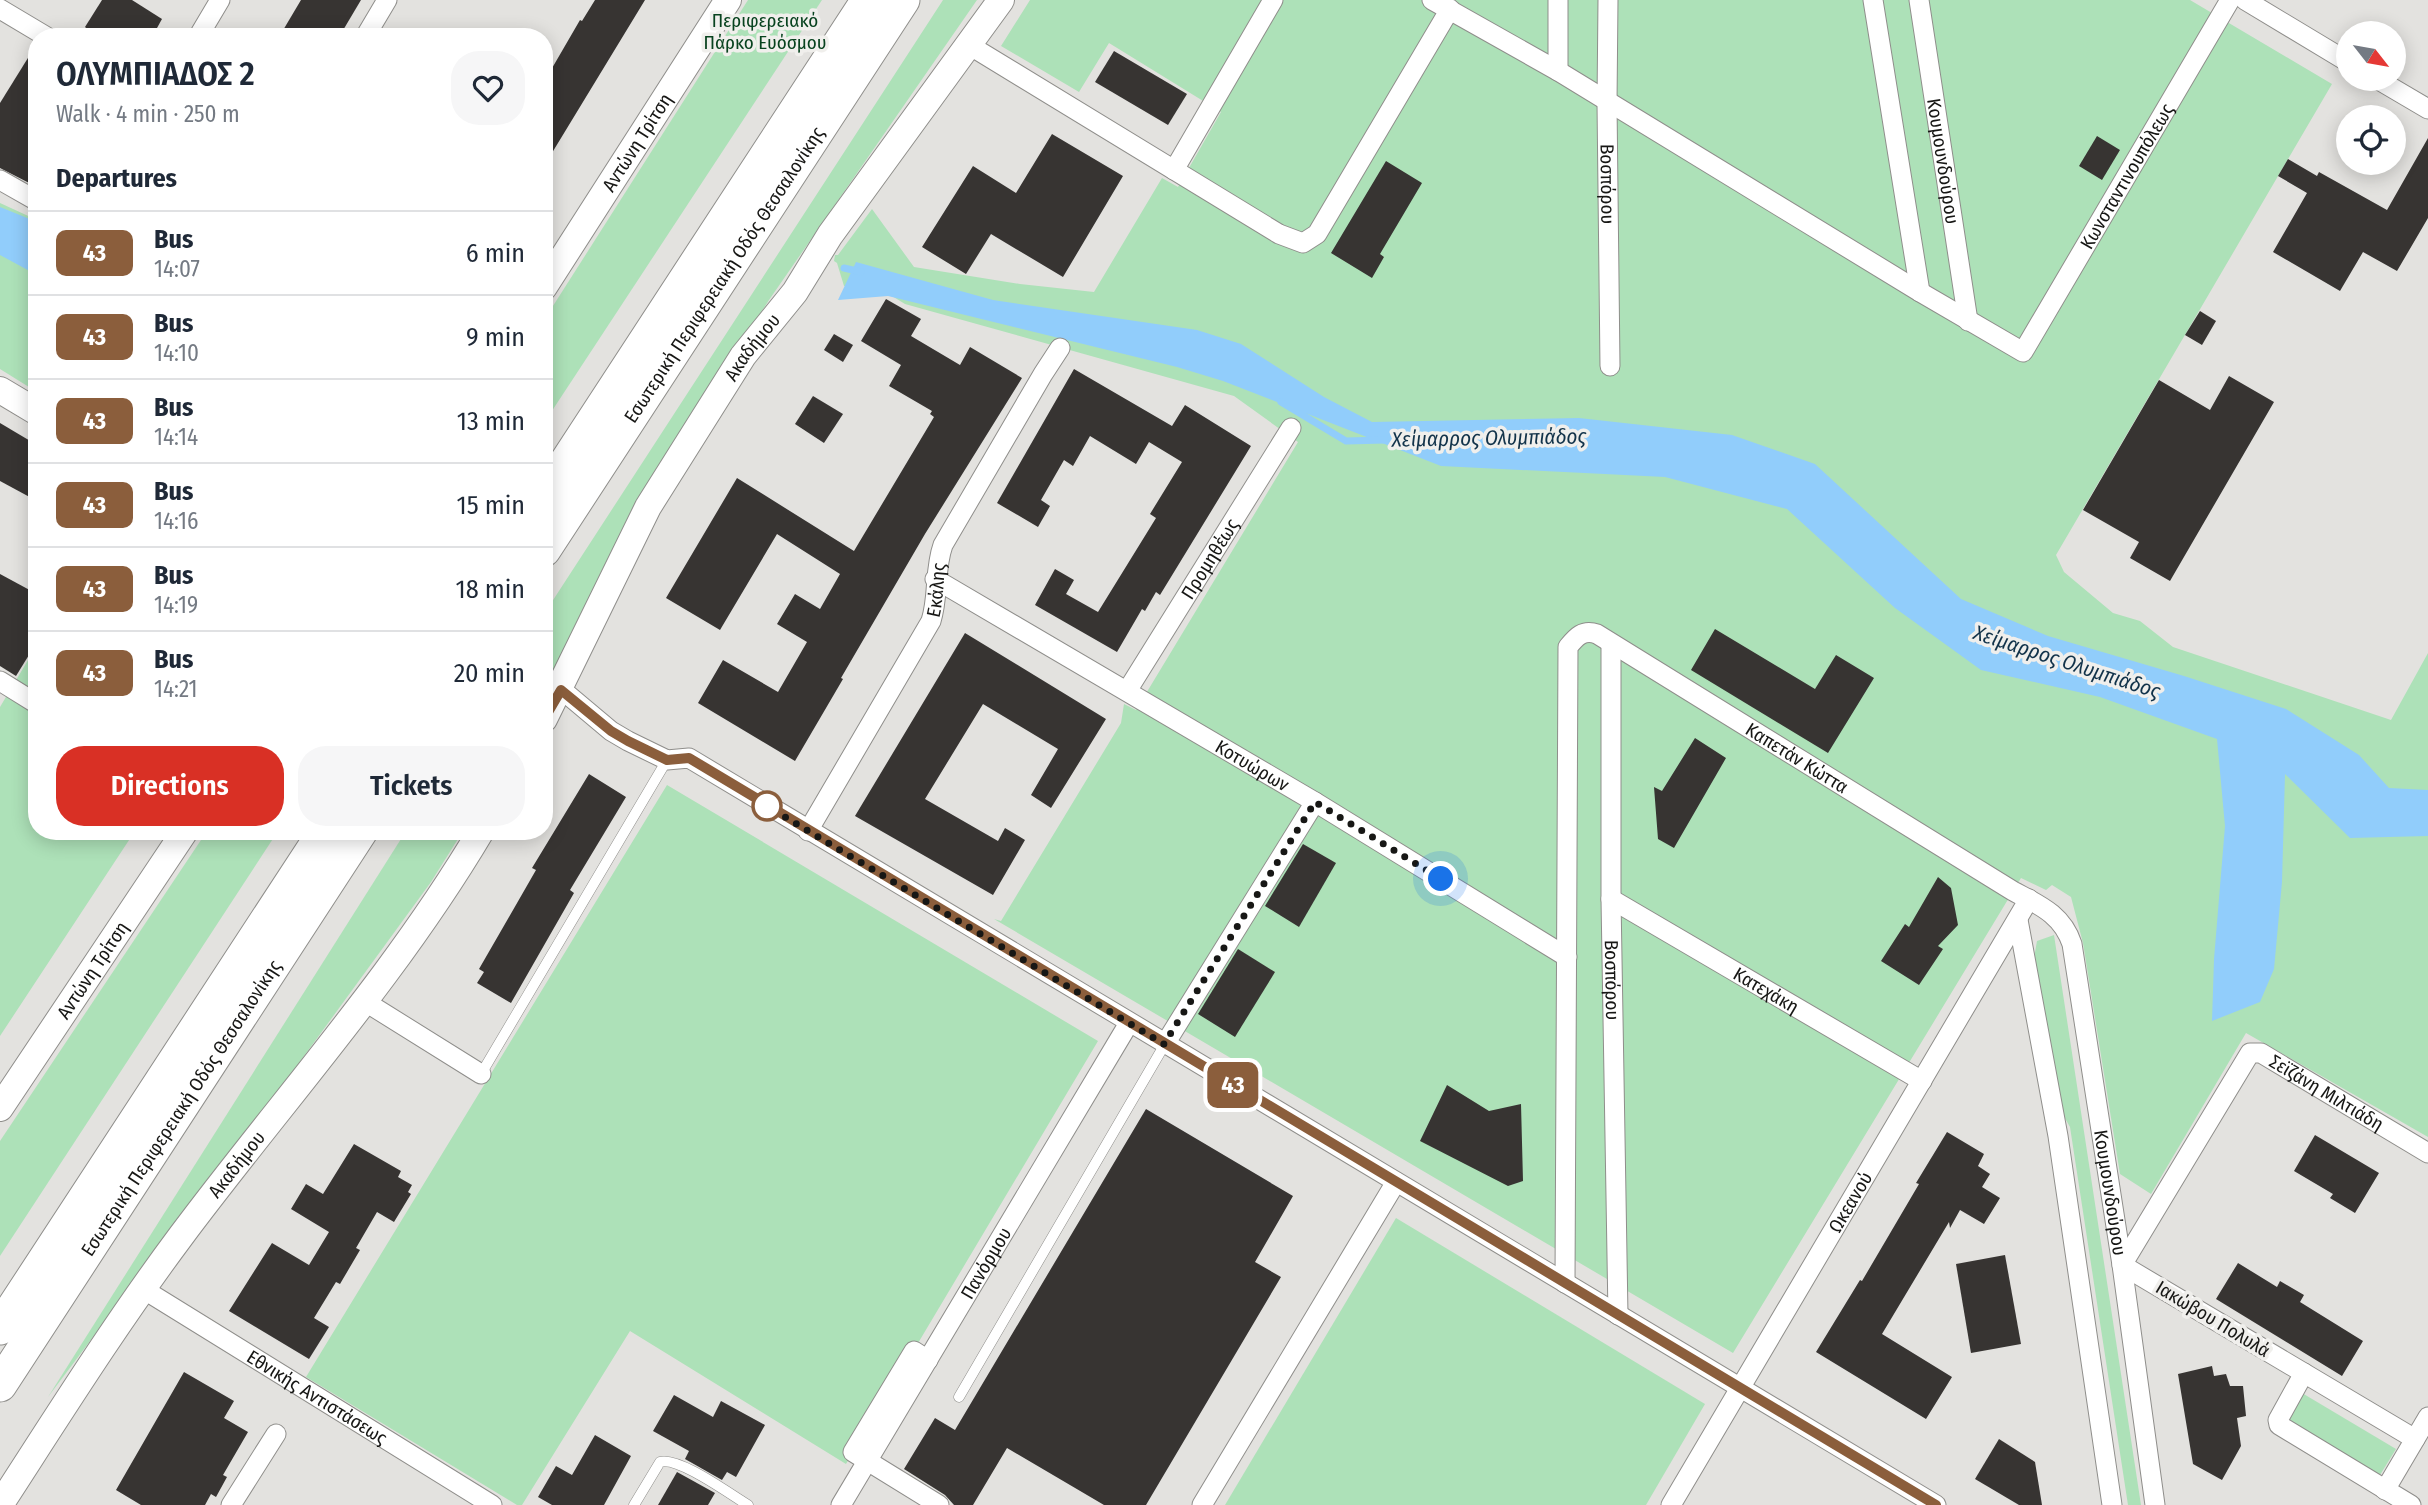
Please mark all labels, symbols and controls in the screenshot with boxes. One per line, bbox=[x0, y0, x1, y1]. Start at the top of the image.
park label: Περιφερειακό Πάρκο Ευόσμου bbox=[703, 9, 827, 54]
north arrow bbox=[2336, 21, 2406, 91]
map controls bbox=[2336, 21, 2406, 175]
button: heart bbox=[451, 51, 525, 125]
text: ΟΛΥΜΠΙΑΔΟΣ 2 bbox=[56, 54, 255, 94]
street label: Αντώνη Τρίτση bbox=[597, 89, 677, 196]
street label: Κουμουνδούρου bbox=[1923, 97, 1965, 226]
street label: Κωνσταντινουπόλεως bbox=[2075, 99, 2178, 253]
text: Walk · 4 min · 250 m bbox=[56, 100, 240, 128]
button: locate bbox=[2336, 105, 2406, 175]
street label: Εσωτερική Περιφερειακή Οδός Θεσσαλονίκης bbox=[619, 122, 829, 427]
street label: Βοσπόρου bbox=[1596, 144, 1620, 224]
text: Departures bbox=[56, 163, 177, 194]
text: Bus bbox=[154, 224, 193, 255]
text: 6 min bbox=[466, 238, 525, 269]
text: 43 bbox=[83, 239, 106, 267]
text: 14:07 bbox=[154, 255, 200, 283]
text: Bus bbox=[154, 308, 193, 339]
street label: Ακαδήμου bbox=[719, 309, 785, 385]
text: 9 min bbox=[466, 322, 525, 353]
text: 43 bbox=[83, 323, 106, 351]
text: 14:10 bbox=[154, 339, 199, 367]
text: Bus bbox=[154, 392, 193, 423]
text: 13 min bbox=[457, 406, 525, 437]
text: 43 bbox=[83, 407, 106, 435]
text: 14:14 bbox=[154, 423, 198, 451]
water label: Χείμαρρος Ολυμπιάδος bbox=[1391, 423, 1588, 453]
text: Bus bbox=[154, 476, 193, 507]
text: 15 min bbox=[457, 490, 525, 521]
text: 43 bbox=[83, 491, 106, 519]
text: 14:16 bbox=[154, 507, 198, 535]
street label: Προμηθέως bbox=[1176, 514, 1243, 603]
text: Bus bbox=[154, 560, 193, 591]
street label: Εκάλης bbox=[921, 561, 950, 619]
text: 18 min bbox=[456, 574, 525, 605]
text: 43 bbox=[83, 575, 106, 603]
text: 14:19 bbox=[154, 591, 198, 619]
water label: Χείμαρρος Ολυμπιάδος bbox=[1970, 619, 2165, 705]
text: Bus bbox=[154, 644, 193, 675]
text: 20 min bbox=[454, 658, 525, 689]
text: 43 bbox=[83, 659, 106, 687]
text: 14:21 bbox=[154, 675, 198, 703]
street label: Καπετάν Κώττα bbox=[1742, 717, 1853, 798]
street label: Κοτυώρων bbox=[1211, 735, 1294, 796]
button: Directions bbox=[56, 746, 284, 826]
button: Tickets bbox=[298, 746, 525, 826]
unlabelled marker bbox=[752, 791, 782, 821]
your location bbox=[1423, 861, 1458, 896]
street label: Αντώνη Τρίτση bbox=[52, 917, 133, 1023]
street label: Βοσπόρου bbox=[1600, 940, 1625, 1020]
street label: Εσωτερική Περιφερειακή Οδός Θεσσαλονίκης bbox=[76, 955, 286, 1260]
street label: Κατεχάκη bbox=[1729, 962, 1803, 1018]
street label: Σεϊζάνη Μιλτιάδη bbox=[2265, 1049, 2388, 1135]
line badge: 43 bbox=[1202, 1062, 1264, 1108]
text: 43 bbox=[1221, 1071, 1245, 1099]
street label: Ακαδήμου bbox=[203, 1126, 270, 1202]
street label: Κουμουνδούρου bbox=[2090, 1128, 2132, 1257]
street label: Ωκεανού bbox=[1823, 1167, 1877, 1236]
street label: Πανόρμου bbox=[955, 1223, 1016, 1303]
street label: Ιακώβου Πολυλά bbox=[2152, 1276, 2274, 1362]
street label: Εθνικής Αντιστάσεως bbox=[243, 1345, 392, 1449]

